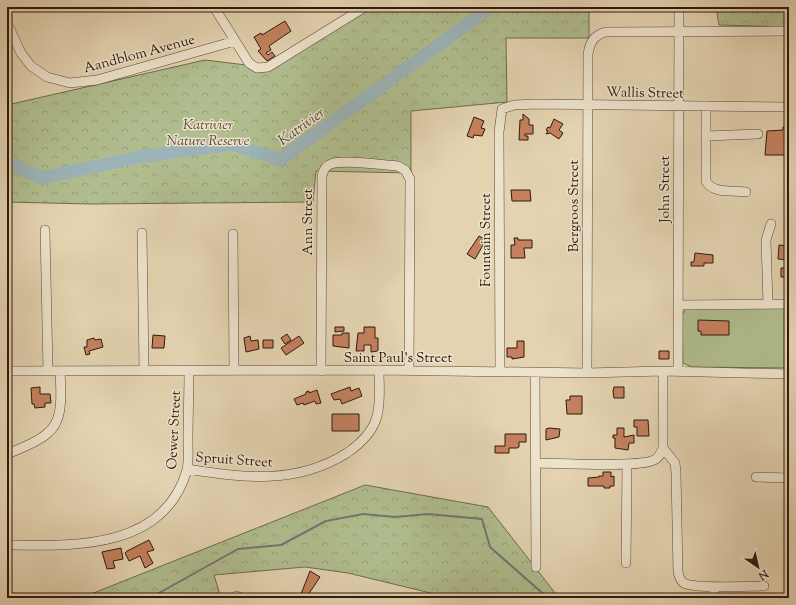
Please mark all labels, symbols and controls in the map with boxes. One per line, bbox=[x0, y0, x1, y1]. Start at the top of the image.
street label: Aandblom Avenue bbox=[82, 30, 197, 79]
street label: Wallis Street bbox=[606, 83, 684, 105]
water label: Katrivier bbox=[274, 103, 330, 151]
park label: Katrivier Nature Reserve bbox=[167, 116, 250, 152]
street label: John Street bbox=[656, 155, 676, 224]
street label: Bergroos Street bbox=[565, 159, 585, 252]
street label: Ann Street bbox=[299, 188, 319, 256]
street label: Fountain Street bbox=[477, 193, 497, 287]
street label: Saint Paul's Street bbox=[344, 349, 452, 369]
street label: Oewer Street bbox=[163, 390, 187, 470]
street label: Spruit Street bbox=[195, 448, 273, 474]
north arrow bbox=[738, 547, 778, 587]
text: N bbox=[755, 565, 772, 584]

